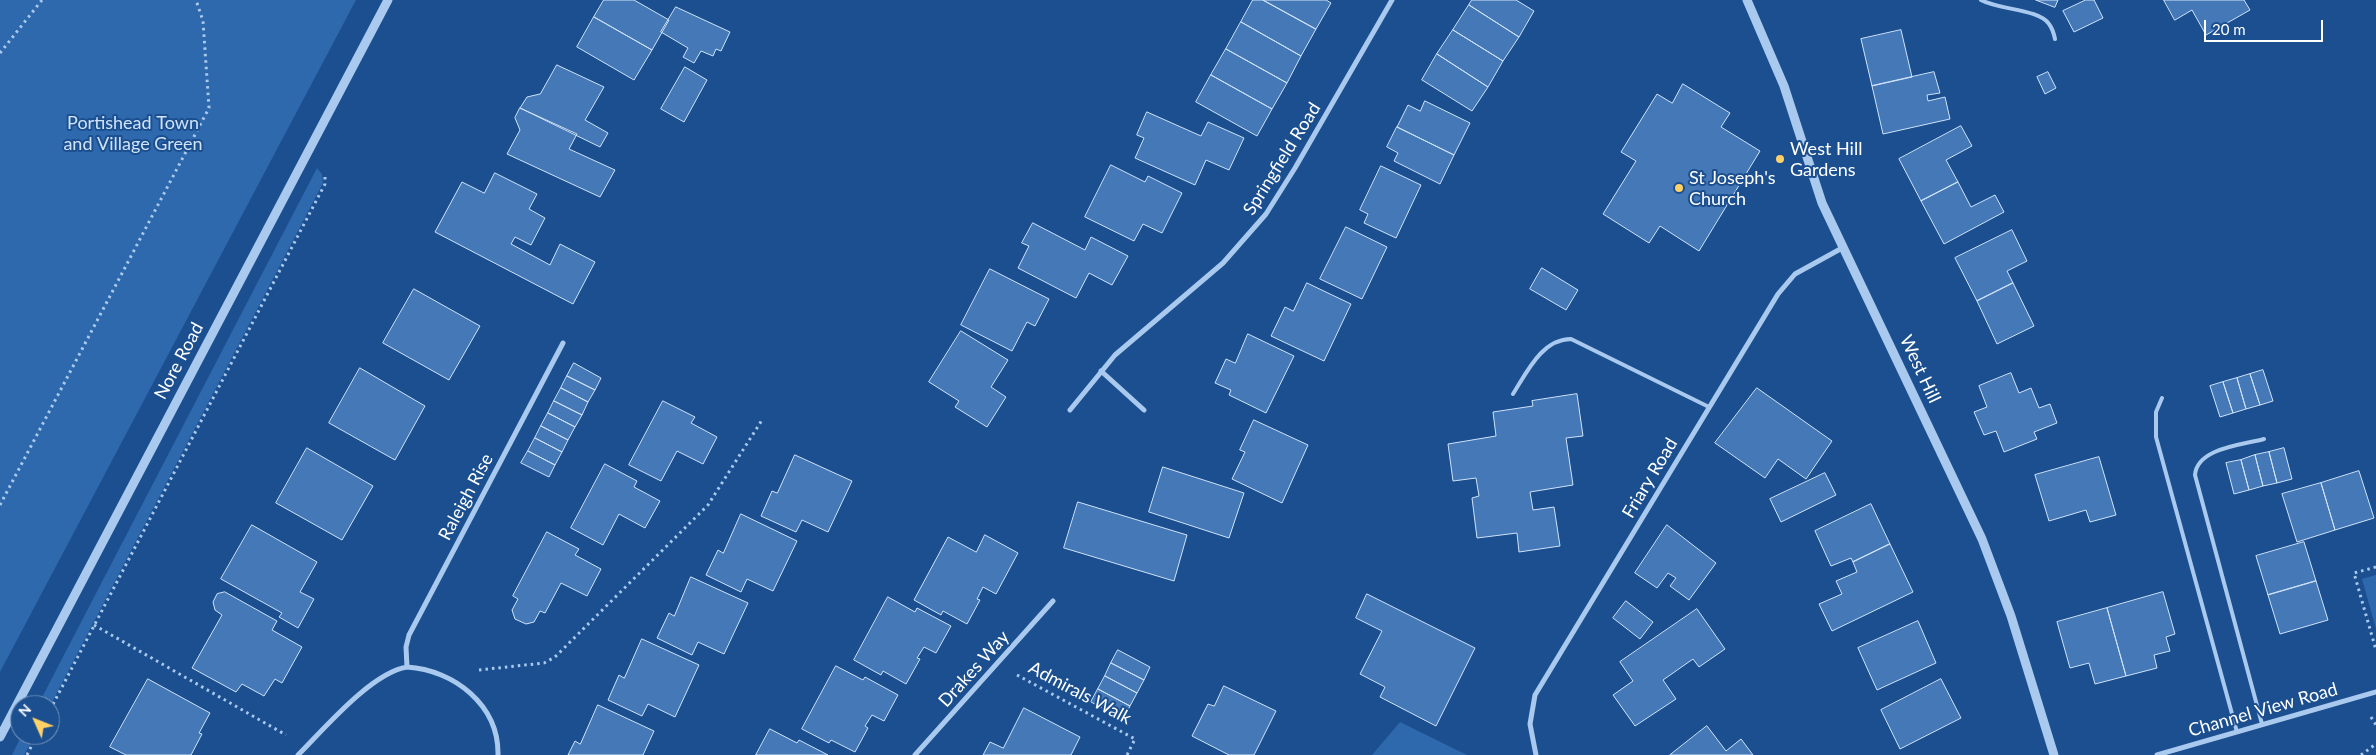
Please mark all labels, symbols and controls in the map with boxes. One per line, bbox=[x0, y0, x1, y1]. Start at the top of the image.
scale bar bbox=[2206, 10, 2325, 42]
text: 20 m bbox=[2212, 20, 2246, 38]
street label: Springfield Road bbox=[1239, 99, 1325, 219]
park label: Portishead Town and Village Green bbox=[63, 112, 203, 154]
place label: West Hill Gardens bbox=[1790, 138, 1862, 180]
marker: West Hill Gardens bbox=[1774, 153, 1786, 165]
place label: St Joseph's Church bbox=[1689, 167, 1775, 210]
marker: St Joseph's Church bbox=[1673, 182, 1685, 194]
street label: Nore Road bbox=[150, 319, 208, 403]
street label: West Hill bbox=[1895, 332, 1945, 406]
street label: Friary Road bbox=[1618, 434, 1682, 522]
street label: Raleigh Rise bbox=[434, 450, 498, 544]
street label: Drakes Way bbox=[934, 626, 1014, 712]
street label: Admirals Walk bbox=[1025, 657, 1135, 729]
street label: Channel View Road bbox=[2186, 678, 2340, 742]
north arrow bbox=[10, 695, 60, 745]
text: N bbox=[15, 700, 34, 720]

